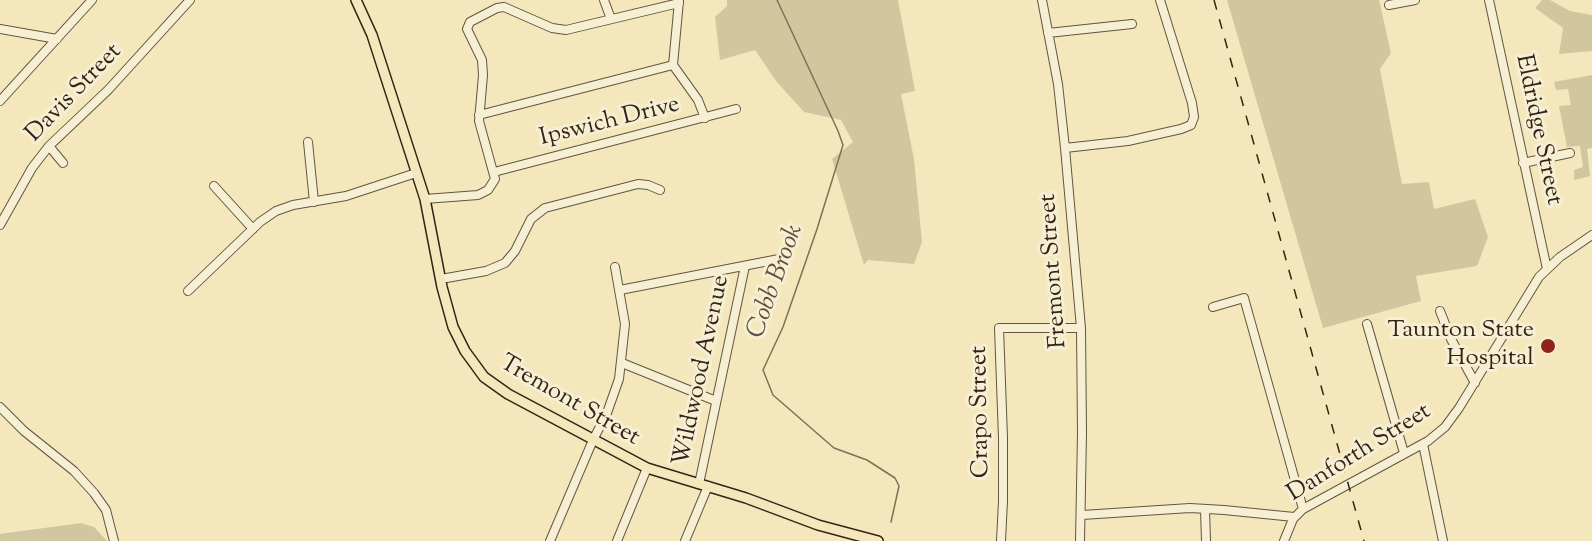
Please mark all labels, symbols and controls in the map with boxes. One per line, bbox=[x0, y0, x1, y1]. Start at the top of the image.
street label: Davis Street bbox=[21, 39, 129, 149]
street label: Eldridge Street bbox=[1507, 52, 1567, 208]
street label: Ipswich Drive bbox=[537, 92, 683, 154]
street label: Fremont Street bbox=[1035, 193, 1075, 349]
water label: Cobb Brook bbox=[742, 221, 812, 343]
street label: Wildwood Avenue bbox=[669, 273, 737, 469]
place label: Taunton State Hospital bbox=[1387, 318, 1534, 374]
marker: Taunton State Hospital bbox=[1539, 337, 1557, 355]
street label: Crapo Street bbox=[966, 346, 998, 478]
street label: Tremont Street bbox=[494, 350, 644, 454]
street label: Danforth Street bbox=[1283, 398, 1437, 510]

